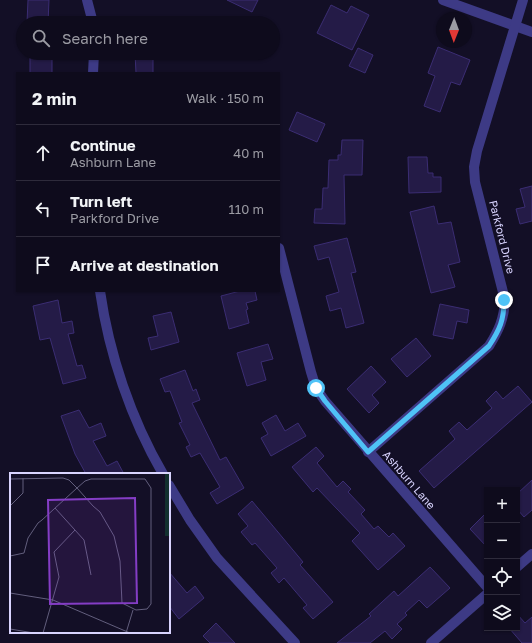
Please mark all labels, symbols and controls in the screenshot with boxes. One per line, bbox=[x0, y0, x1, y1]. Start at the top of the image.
north arrow bbox=[436, 12, 472, 48]
search box bbox=[16, 16, 280, 60]
icon: search bbox=[30, 27, 52, 49]
text: Search here bbox=[62, 29, 148, 47]
text: 2 min bbox=[32, 88, 76, 109]
text: Walk · 150 m bbox=[186, 90, 264, 106]
text: Continue bbox=[70, 136, 136, 154]
icon: ahead bbox=[32, 142, 54, 164]
text: 40 m bbox=[233, 145, 264, 161]
text: Ashburn Lane bbox=[70, 154, 156, 170]
text: Turn left bbox=[70, 192, 132, 210]
icon: left bbox=[32, 198, 54, 220]
street label: Parkford Drive bbox=[487, 199, 518, 275]
text: 110 m bbox=[229, 201, 264, 217]
text: Parkford Drive bbox=[70, 210, 159, 226]
icon: arrive bbox=[32, 254, 54, 276]
text: Arrive at destination bbox=[70, 256, 219, 274]
route end bbox=[495, 291, 513, 309]
route start bbox=[307, 379, 325, 397]
street label: Ashburn Lane bbox=[381, 448, 438, 511]
inset map bbox=[10, 473, 170, 633]
map controls bbox=[484, 487, 520, 631]
button: + bbox=[484, 487, 520, 523]
button: − bbox=[484, 523, 520, 559]
button: locate bbox=[484, 559, 520, 595]
button: layers bbox=[484, 595, 520, 631]

